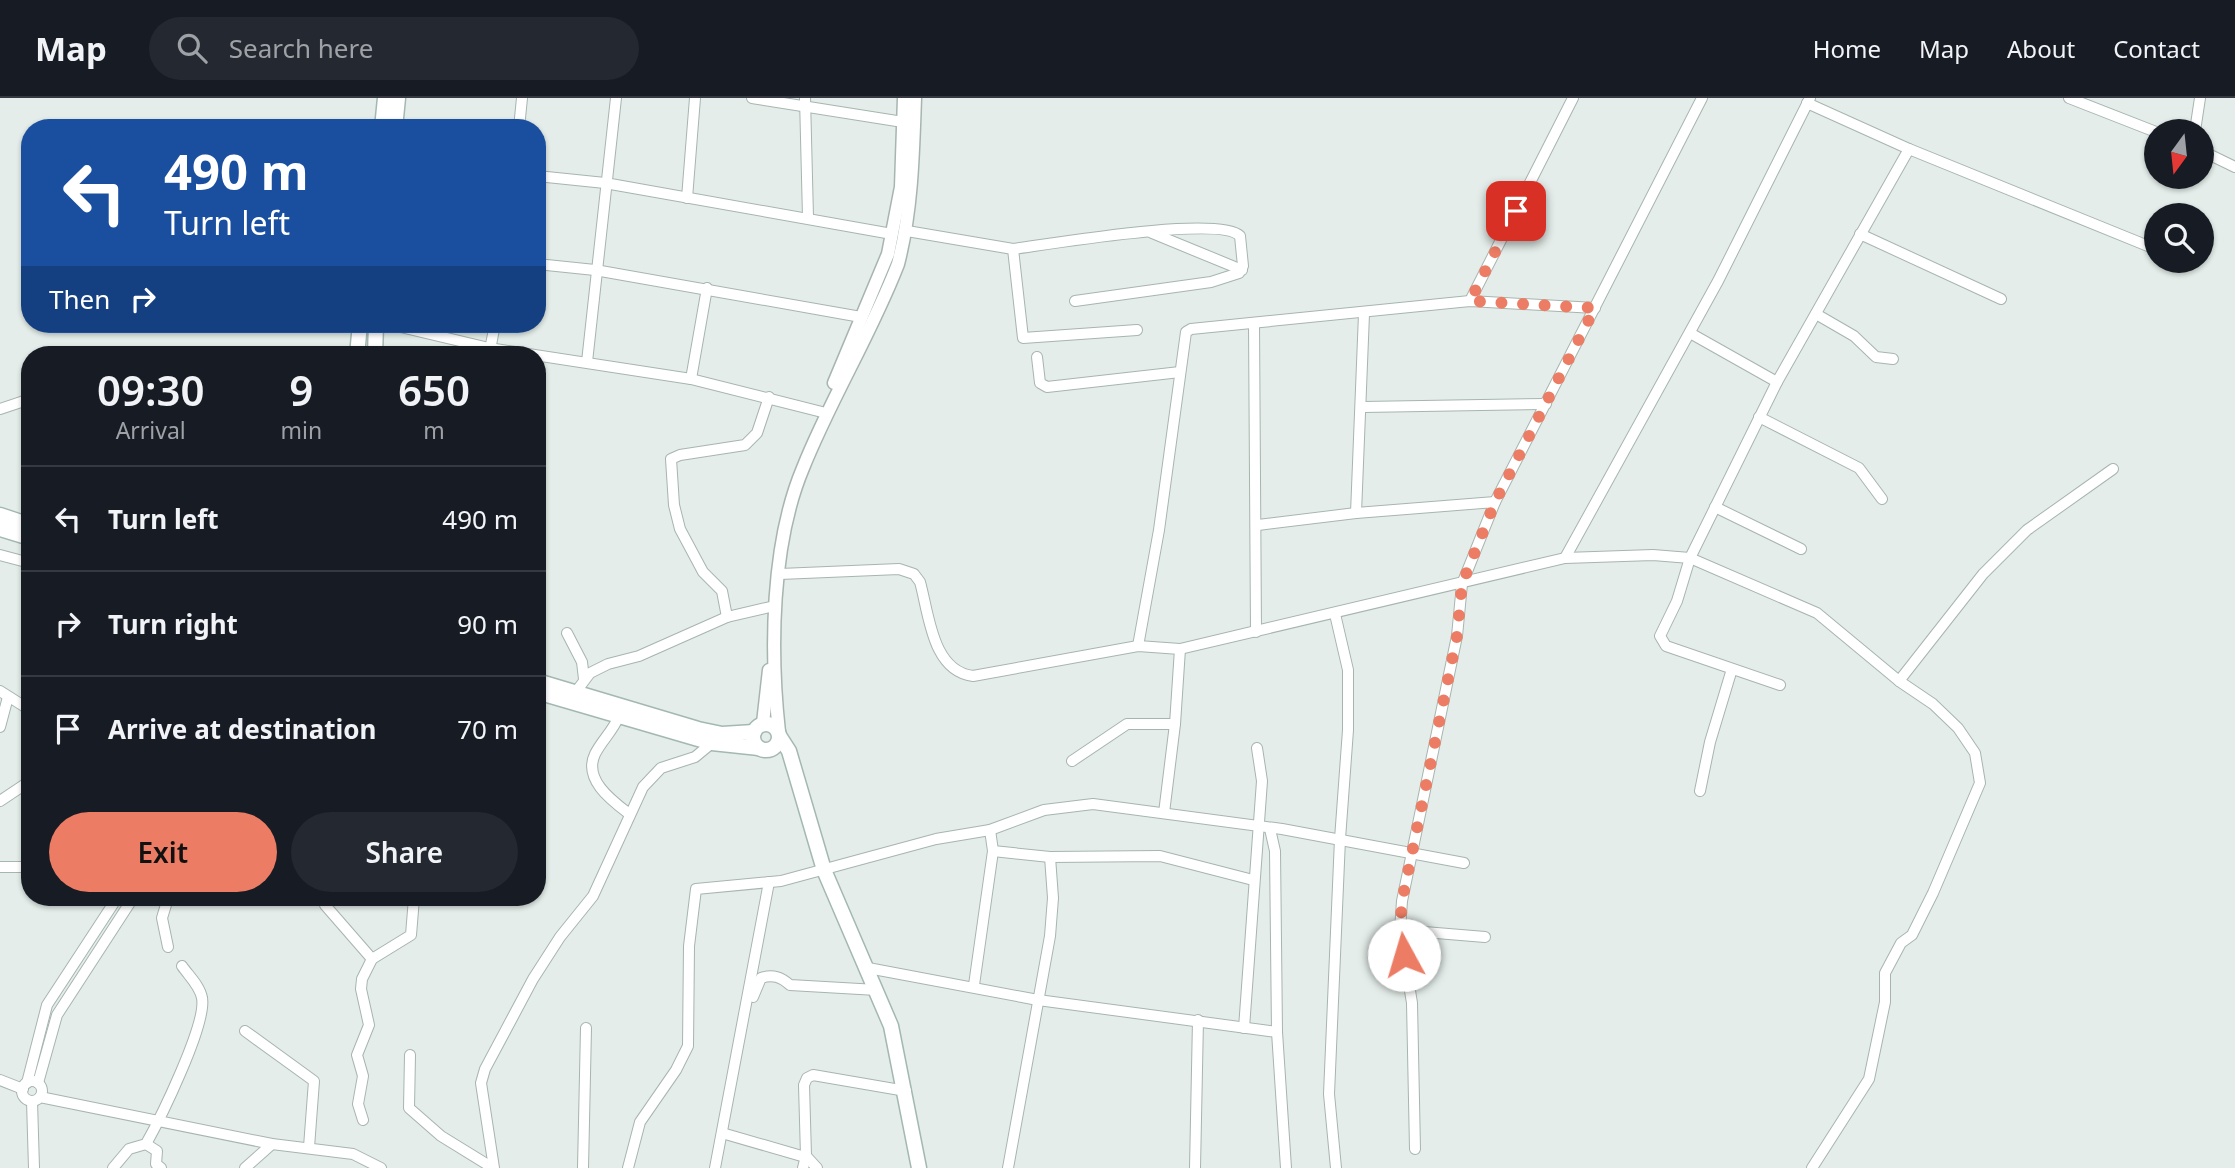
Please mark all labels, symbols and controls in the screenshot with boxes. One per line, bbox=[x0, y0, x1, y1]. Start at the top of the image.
search box bbox=[149, 17, 639, 80]
text: Map bbox=[35, 26, 107, 71]
icon: search bbox=[173, 29, 211, 67]
text: Search here bbox=[229, 30, 373, 66]
text: Home bbox=[1813, 32, 1881, 65]
text: Map bbox=[1919, 32, 1969, 65]
text: About bbox=[2007, 32, 2075, 65]
text: Contact bbox=[2113, 32, 2200, 65]
north arrow bbox=[2144, 119, 2214, 189]
map controls bbox=[2144, 119, 2214, 273]
text: 490 m bbox=[164, 138, 309, 204]
icon: left bbox=[49, 147, 140, 238]
pin bbox=[1486, 181, 1546, 241]
icon: arrive bbox=[1497, 192, 1535, 230]
text: Turn left bbox=[164, 201, 290, 244]
button: search bbox=[2144, 203, 2214, 273]
icon: right bbox=[124, 280, 162, 318]
text: Then bbox=[49, 281, 110, 317]
text: 09:30 bbox=[97, 361, 205, 418]
text: 9 bbox=[289, 361, 313, 418]
text: 650 bbox=[398, 361, 470, 418]
text: Arrival bbox=[116, 414, 186, 446]
text: min bbox=[280, 414, 322, 446]
text: m bbox=[423, 414, 445, 446]
icon: left bbox=[49, 500, 87, 538]
text: Turn left bbox=[108, 501, 219, 537]
text: 490 m bbox=[442, 501, 518, 537]
icon: right bbox=[49, 605, 87, 643]
text: Turn right bbox=[108, 606, 238, 642]
text: 90 m bbox=[457, 606, 518, 642]
icon: arrive bbox=[49, 710, 87, 748]
text: Arrive at destination bbox=[108, 711, 377, 747]
text: 70 m bbox=[457, 711, 518, 747]
button: Exit bbox=[49, 812, 277, 892]
button: Share bbox=[291, 812, 518, 892]
position arrow bbox=[1367, 918, 1441, 992]

